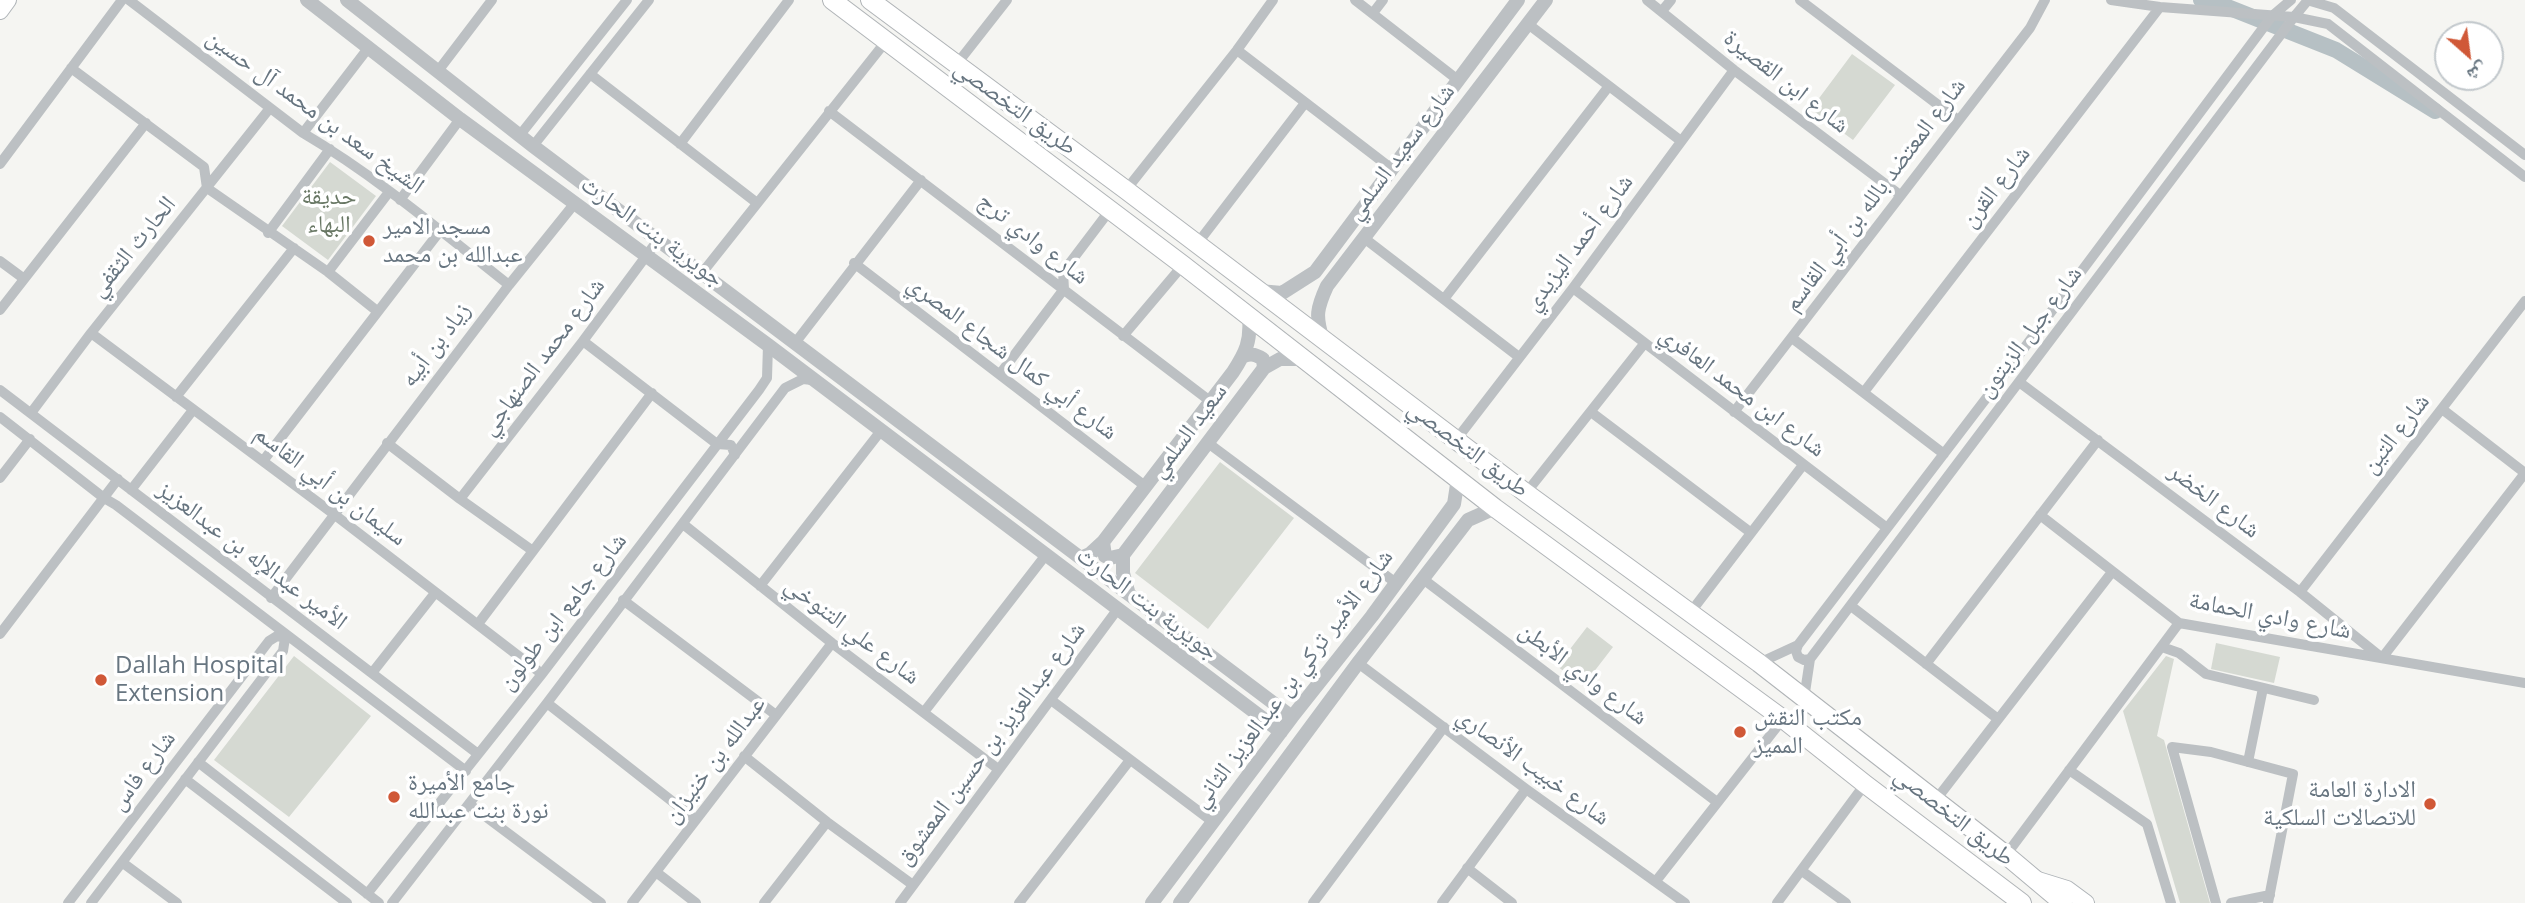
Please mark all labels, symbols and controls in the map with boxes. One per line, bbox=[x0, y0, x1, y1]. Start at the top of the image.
north arrow bbox=[2434, 21, 2504, 91]
street label: الشيخ سعد بن محمد آل حسين bbox=[200, 23, 430, 201]
street label: شارع ابن القصيرة bbox=[1718, 24, 1854, 140]
street label: طريق التخصصي bbox=[948, 54, 1082, 162]
text: ش bbox=[2463, 57, 2493, 89]
street label: شارع المعتضد بالله بن أبي القاسم bbox=[1778, 73, 1972, 317]
street label: شارع سعيد السلمي bbox=[1341, 78, 1461, 226]
street label: شارع القرن bbox=[1955, 140, 2037, 234]
street label: شارع أحمد اليزيدي bbox=[1518, 169, 1640, 317]
street label: جويرية بنت الحارث bbox=[575, 170, 729, 294]
park label: حديقة البهاء bbox=[301, 183, 357, 239]
street label: شارع وادي ترج bbox=[972, 187, 1094, 291]
street label: الحارث الثقفي bbox=[84, 191, 182, 303]
place label: مسجد الامير عبدالله بن محمد bbox=[383, 213, 522, 269]
marker: مسجد الامير عبدالله بن محمد bbox=[361, 233, 377, 249]
street label: شارع جبل الزيتون bbox=[1971, 261, 2089, 403]
street label: شارع أبي كمال شجاع المصري bbox=[901, 270, 1123, 446]
street label: شارع محمد الصنهاجي bbox=[474, 273, 612, 441]
street label: زياد بن أبيه bbox=[395, 297, 477, 393]
street label: شارع ابن محمد العافري bbox=[1653, 320, 1831, 464]
street label: سعيد السلمي bbox=[1144, 378, 1234, 484]
street label: شارع التين bbox=[2356, 388, 2436, 480]
street label: طريق التخصصي bbox=[1402, 394, 1534, 504]
street label: سليمان بن أبي القاسم bbox=[248, 419, 412, 553]
street label: شارع الخضر bbox=[2163, 457, 2265, 545]
street label: الأمير عبدالإله بن عبدالعزيز bbox=[151, 475, 353, 637]
street label: شارع جامع ابن طولون bbox=[493, 528, 633, 696]
street label: جويرية بنت الحارث bbox=[1071, 541, 1223, 667]
street label: شارع الأمير تركي بن عبدالعزيز الثاني bbox=[1186, 544, 1400, 814]
street label: شارع علي التنوخي bbox=[779, 571, 925, 691]
street label: شارع وادي الحمامة bbox=[2187, 586, 2353, 646]
street label: شارع وادي الأبطن bbox=[1513, 616, 1653, 732]
street label: شارع عبدالعزيز بن حسين المعشوق bbox=[890, 617, 1092, 871]
place label: Dallah Hospital Extension bbox=[115, 652, 284, 708]
marker: Dallah Hospital Extension bbox=[93, 672, 109, 688]
street label: عبدالله بن خنيزان bbox=[658, 691, 772, 829]
street label: شارع خبيب الأنصاري bbox=[1451, 702, 1615, 832]
place label: مكتب النقش المميز bbox=[1754, 704, 1862, 760]
marker: مكتب النقش المميز bbox=[1732, 724, 1748, 740]
street label: شارع فاس bbox=[104, 725, 182, 817]
street label: طريق التخصصي bbox=[1888, 761, 2020, 873]
place label: جامع الأميرة نورة بنت عبدالله bbox=[408, 769, 549, 825]
place label: الادارة العامة للاتصالات السلكية bbox=[2263, 776, 2416, 832]
marker: جامع الأميرة نورة بنت عبدالله bbox=[386, 789, 402, 805]
marker: الادارة العامة للاتصالات السلكية bbox=[2422, 796, 2438, 812]

